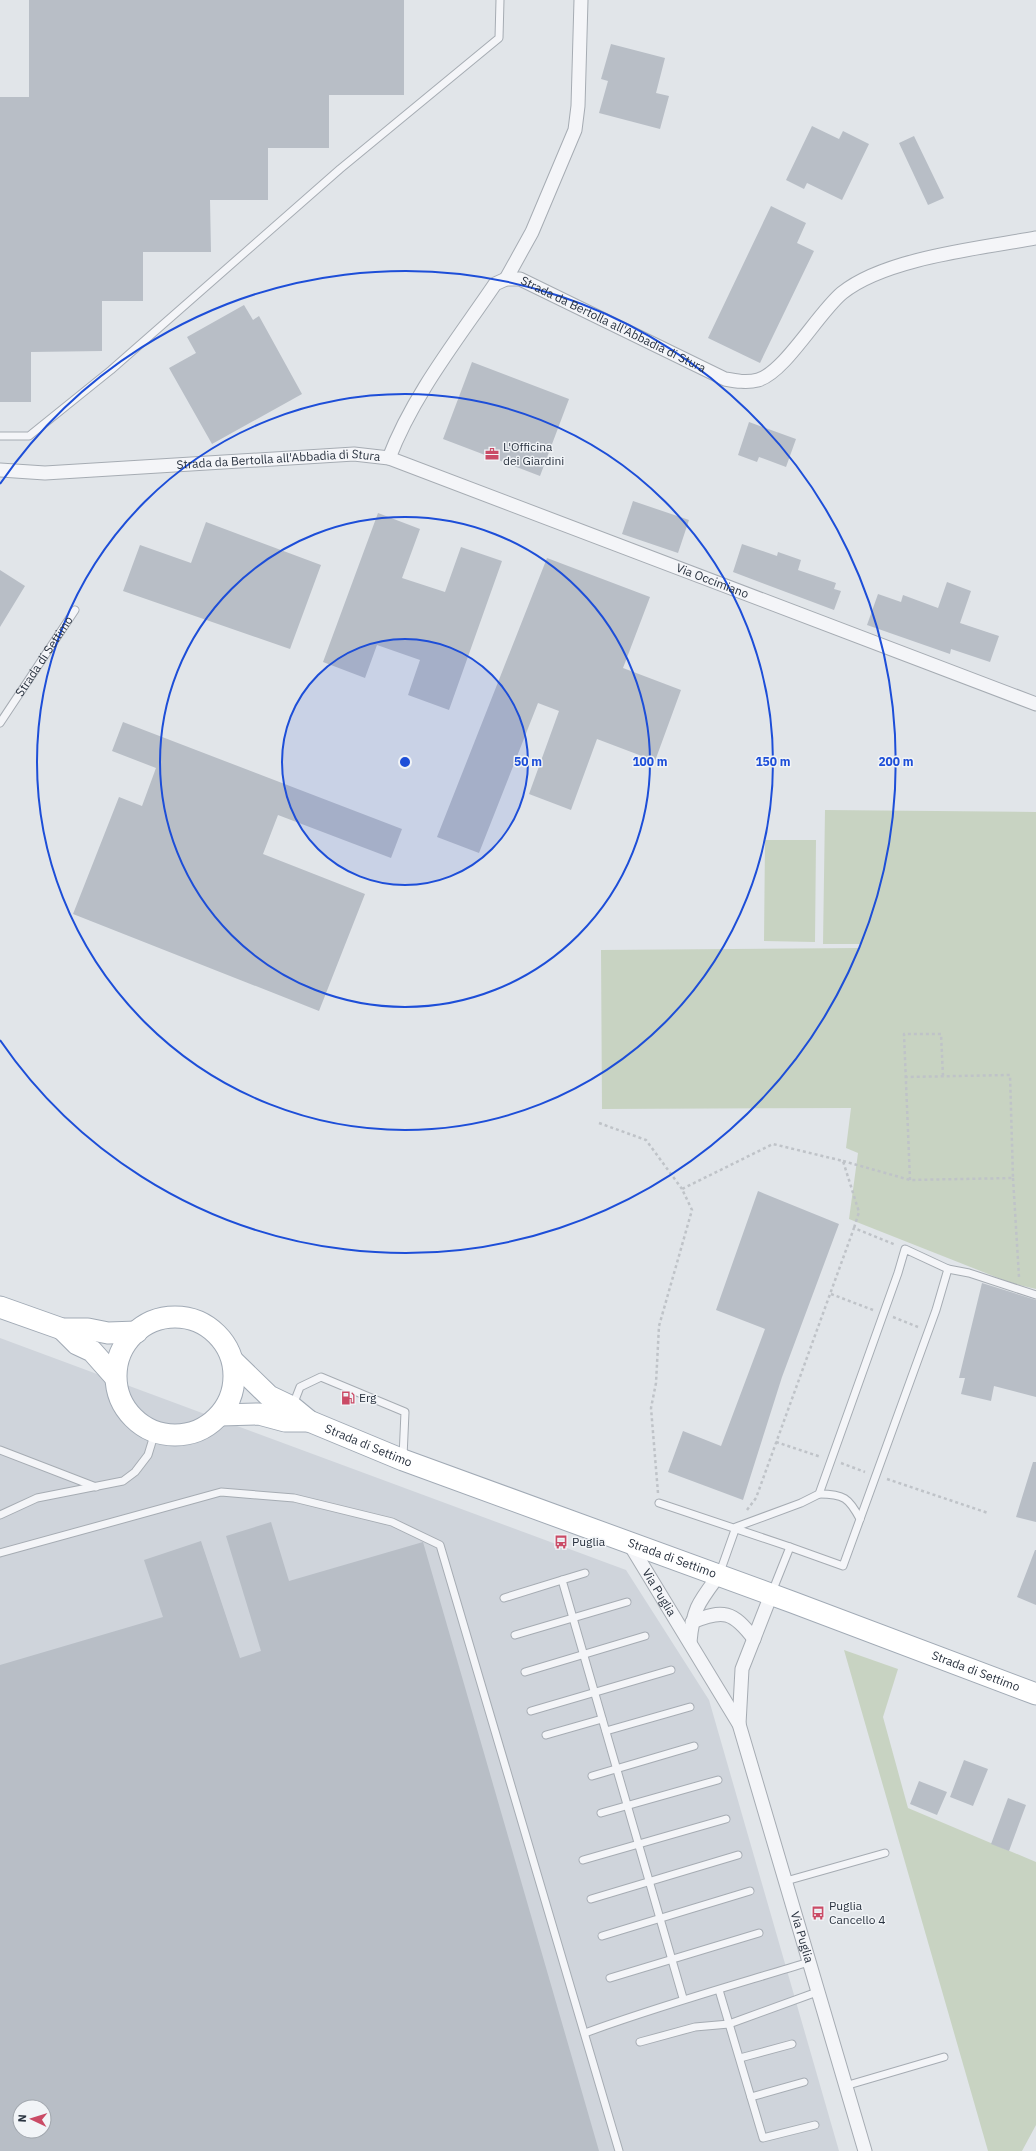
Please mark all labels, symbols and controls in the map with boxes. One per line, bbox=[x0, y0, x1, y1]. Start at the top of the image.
street label: Strada da Bertolla all'Abbadia di Stura bbox=[518, 273, 709, 376]
place label: L'Officina dei Giardini bbox=[503, 439, 564, 468]
street label: Strada da Bertolla all'Abbadia di Stura bbox=[176, 446, 382, 472]
office icon: L'Officina dei Giardini bbox=[484, 446, 500, 462]
street label: Via Occimiano bbox=[674, 560, 751, 601]
street label: Strada di Settimo bbox=[12, 613, 76, 699]
text: 50 m bbox=[514, 754, 542, 769]
text: 100 m bbox=[632, 754, 668, 769]
text: 150 m bbox=[755, 754, 791, 769]
text: 200 m bbox=[878, 754, 914, 769]
centre of rings bbox=[398, 755, 412, 769]
fuel station icon: Erg bbox=[340, 1390, 356, 1406]
place label: Erg bbox=[359, 1390, 377, 1405]
street label: Strada di Settimo bbox=[323, 1420, 415, 1470]
bus stop icon: Puglia bbox=[553, 1534, 569, 1550]
place label: Puglia bbox=[572, 1534, 606, 1549]
street label: Strada di Settimo bbox=[626, 1535, 719, 1581]
street label: Via Puglia bbox=[639, 1566, 680, 1619]
street label: Strada di Settimo bbox=[930, 1647, 1022, 1694]
place label: Puglia Cancello 4 bbox=[829, 1898, 885, 1927]
bus stop icon: Puglia Cancello 4 bbox=[810, 1905, 826, 1921]
street label: Via Puglia bbox=[788, 1910, 817, 1965]
north arrow bbox=[12, 2099, 52, 2139]
text: N bbox=[15, 2114, 29, 2123]

